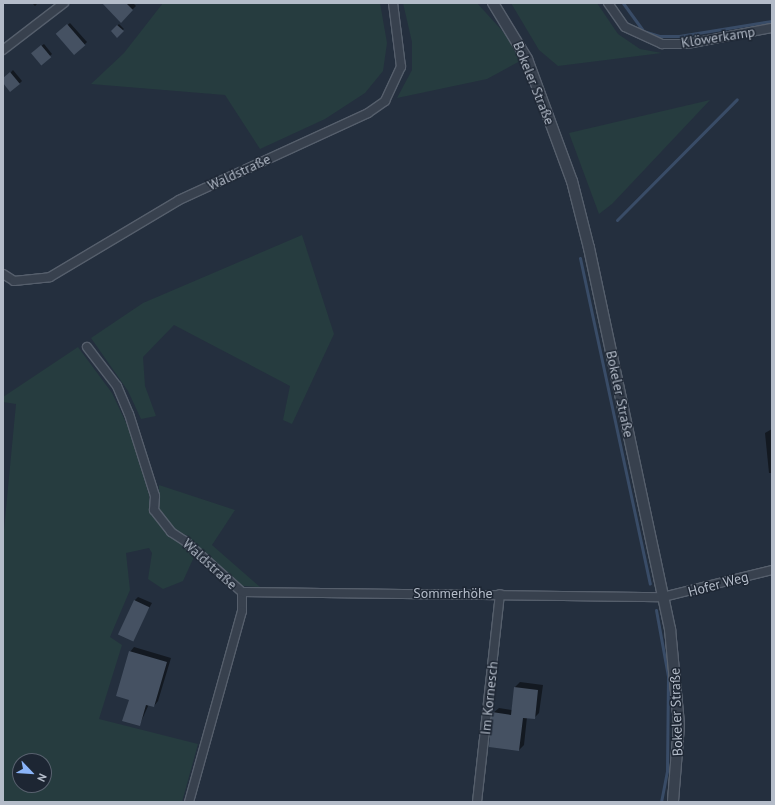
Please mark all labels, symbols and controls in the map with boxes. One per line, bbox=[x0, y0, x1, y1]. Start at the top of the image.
street label: Klöwerkamp bbox=[680, 23, 756, 51]
street label: Bokeler Straße bbox=[510, 39, 558, 127]
street label: Waldstraße bbox=[205, 150, 273, 194]
street label: Bokeler Straße bbox=[603, 349, 637, 439]
street label: Waldstraße bbox=[179, 535, 241, 593]
street label: Hofer Weg bbox=[686, 568, 750, 600]
street label: Sommerhöhe bbox=[413, 585, 493, 601]
street label: Im Kornesch bbox=[477, 660, 501, 736]
street label: Bokeler Straße bbox=[666, 668, 686, 756]
north arrow bbox=[12, 753, 52, 793]
text: N bbox=[34, 771, 50, 784]

